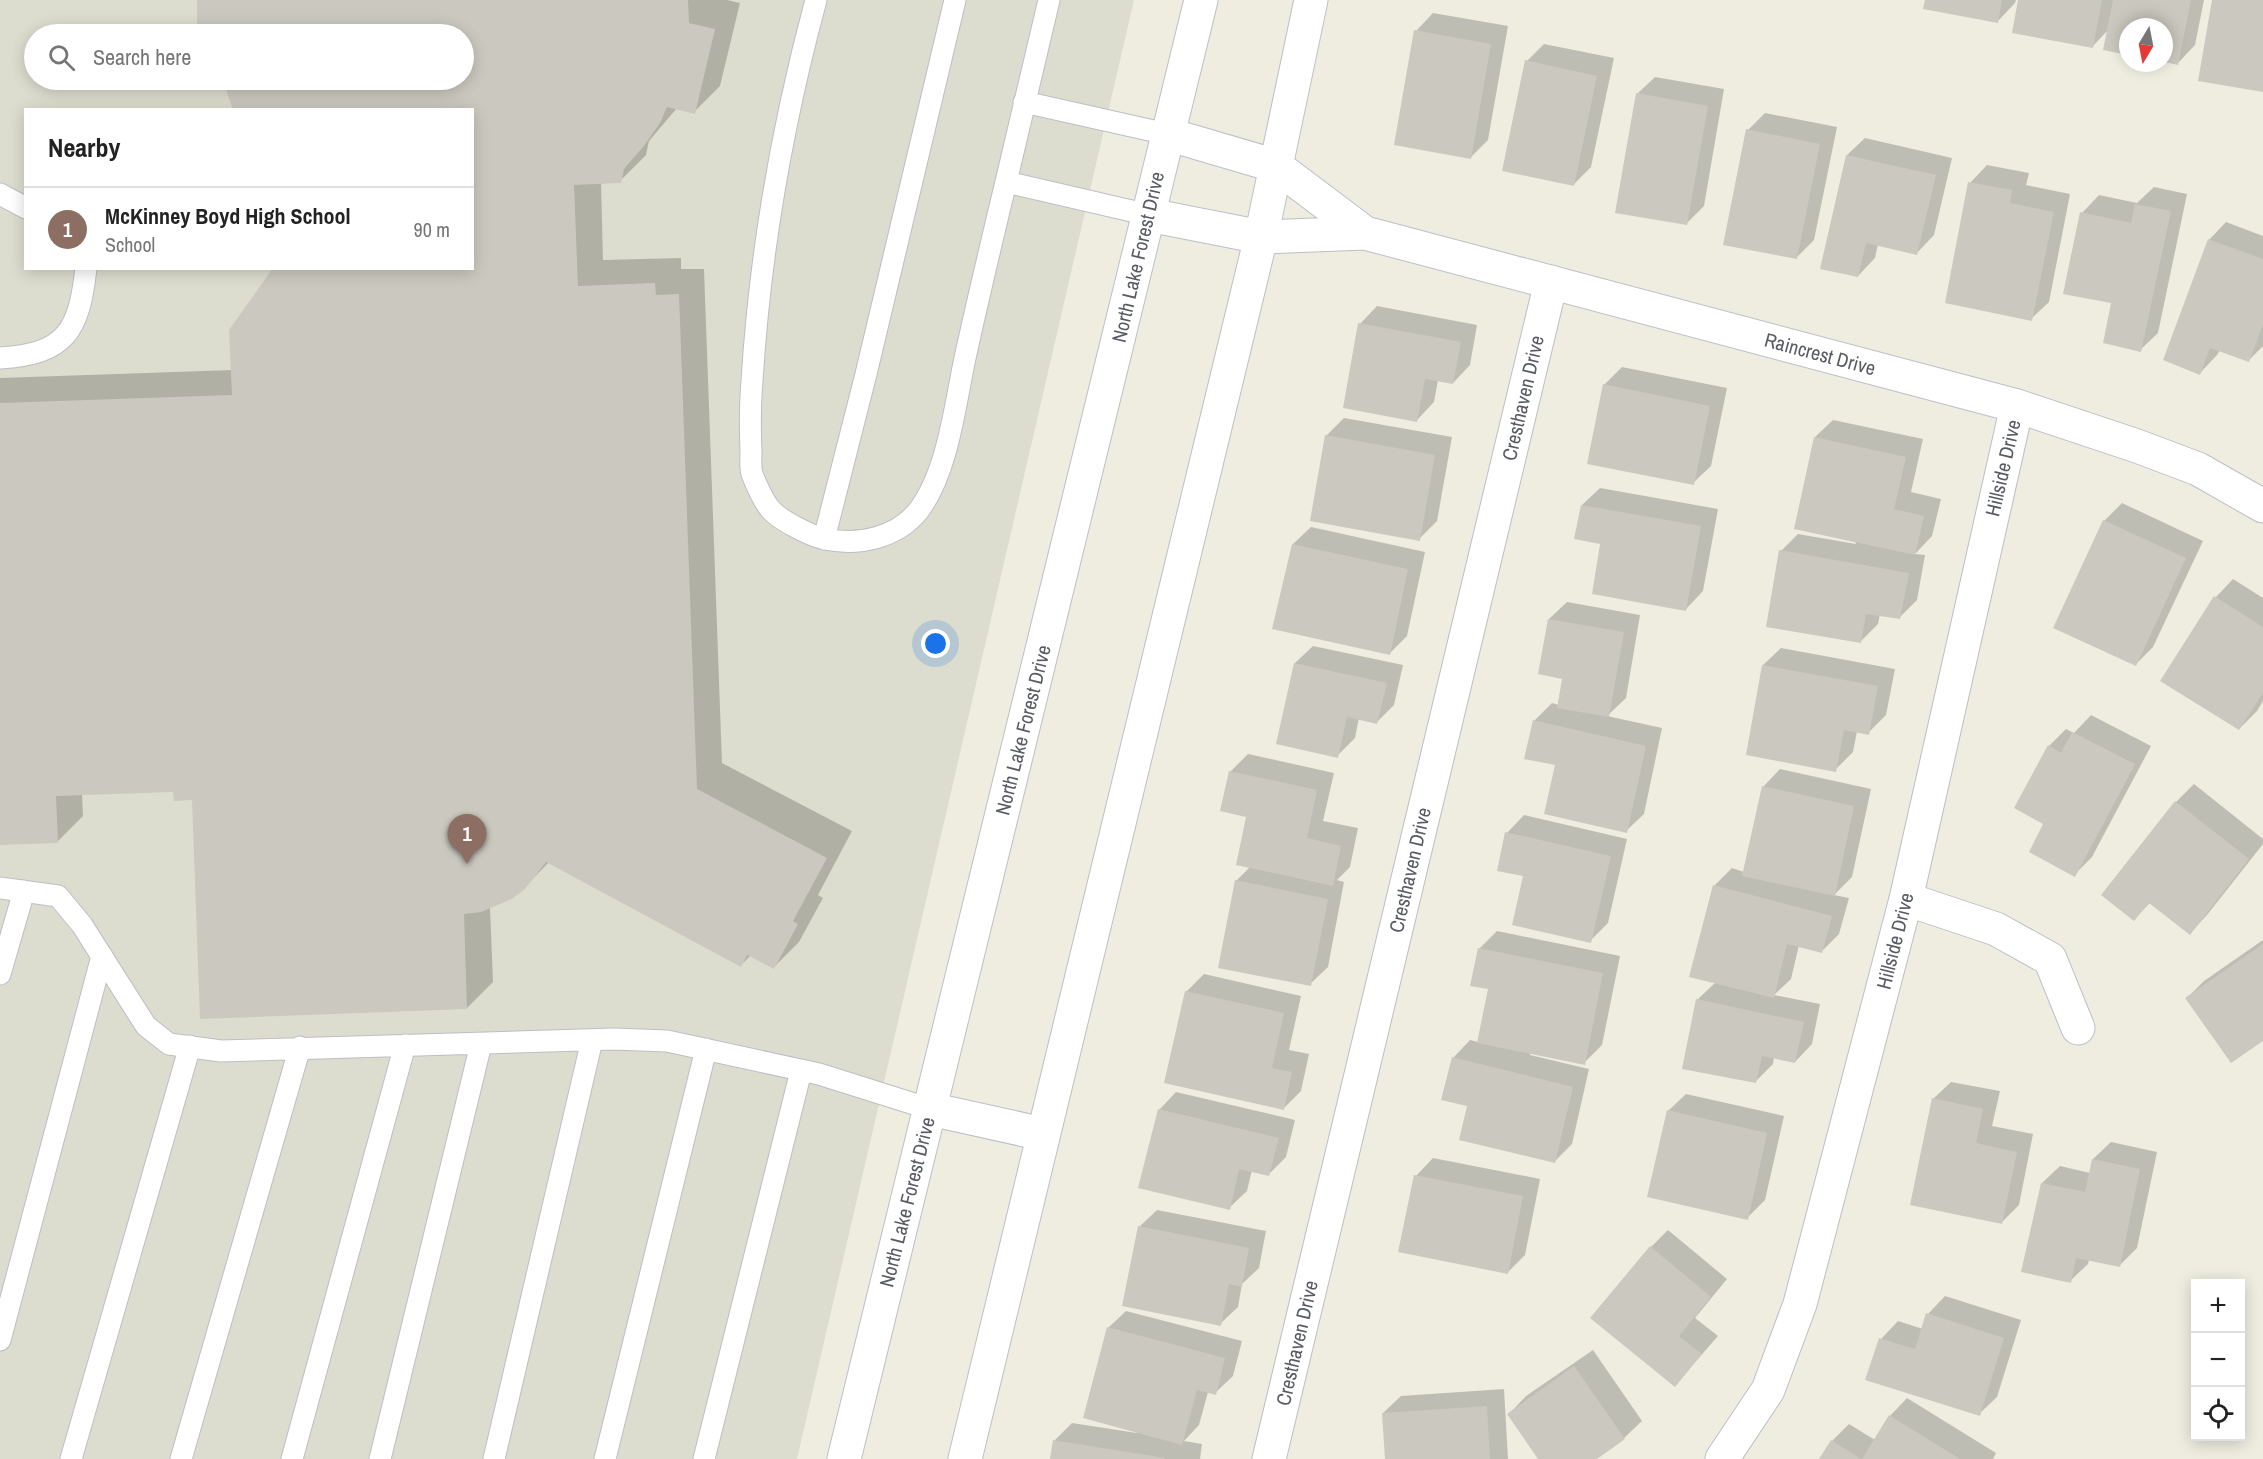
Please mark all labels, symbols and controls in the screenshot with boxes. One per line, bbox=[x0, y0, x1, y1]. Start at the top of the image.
north arrow bbox=[2119, 18, 2173, 72]
search box bbox=[24, 24, 474, 90]
icon: search bbox=[45, 41, 78, 74]
text: Search here bbox=[93, 42, 191, 72]
text: Nearby bbox=[48, 130, 120, 165]
street label: North Lake Forest Drive bbox=[1105, 169, 1170, 345]
text: McKinney Boyd High School bbox=[105, 201, 351, 231]
text: 1 bbox=[63, 216, 72, 243]
text: 90 m bbox=[414, 216, 450, 243]
text: School bbox=[105, 231, 155, 258]
street label: Raincrest Drive bbox=[1762, 326, 1879, 381]
street label: Cresthaven Drive bbox=[1495, 333, 1550, 463]
street label: Hillside Drive bbox=[1978, 417, 2027, 519]
your location bbox=[921, 629, 950, 658]
street label: North Lake Forest Drive bbox=[988, 642, 1057, 818]
street label: Cresthaven Drive bbox=[1382, 805, 1437, 935]
pin: 1 bbox=[448, 814, 486, 864]
street label: Hillside Drive bbox=[1870, 890, 1920, 992]
street label: North Lake Forest Drive bbox=[872, 1114, 941, 1290]
street label: Cresthaven Drive bbox=[1269, 1278, 1324, 1408]
map controls bbox=[2191, 1279, 2245, 1441]
button: + bbox=[2191, 1279, 2245, 1333]
button: − bbox=[2191, 1333, 2245, 1387]
button: locate bbox=[2191, 1387, 2245, 1441]

